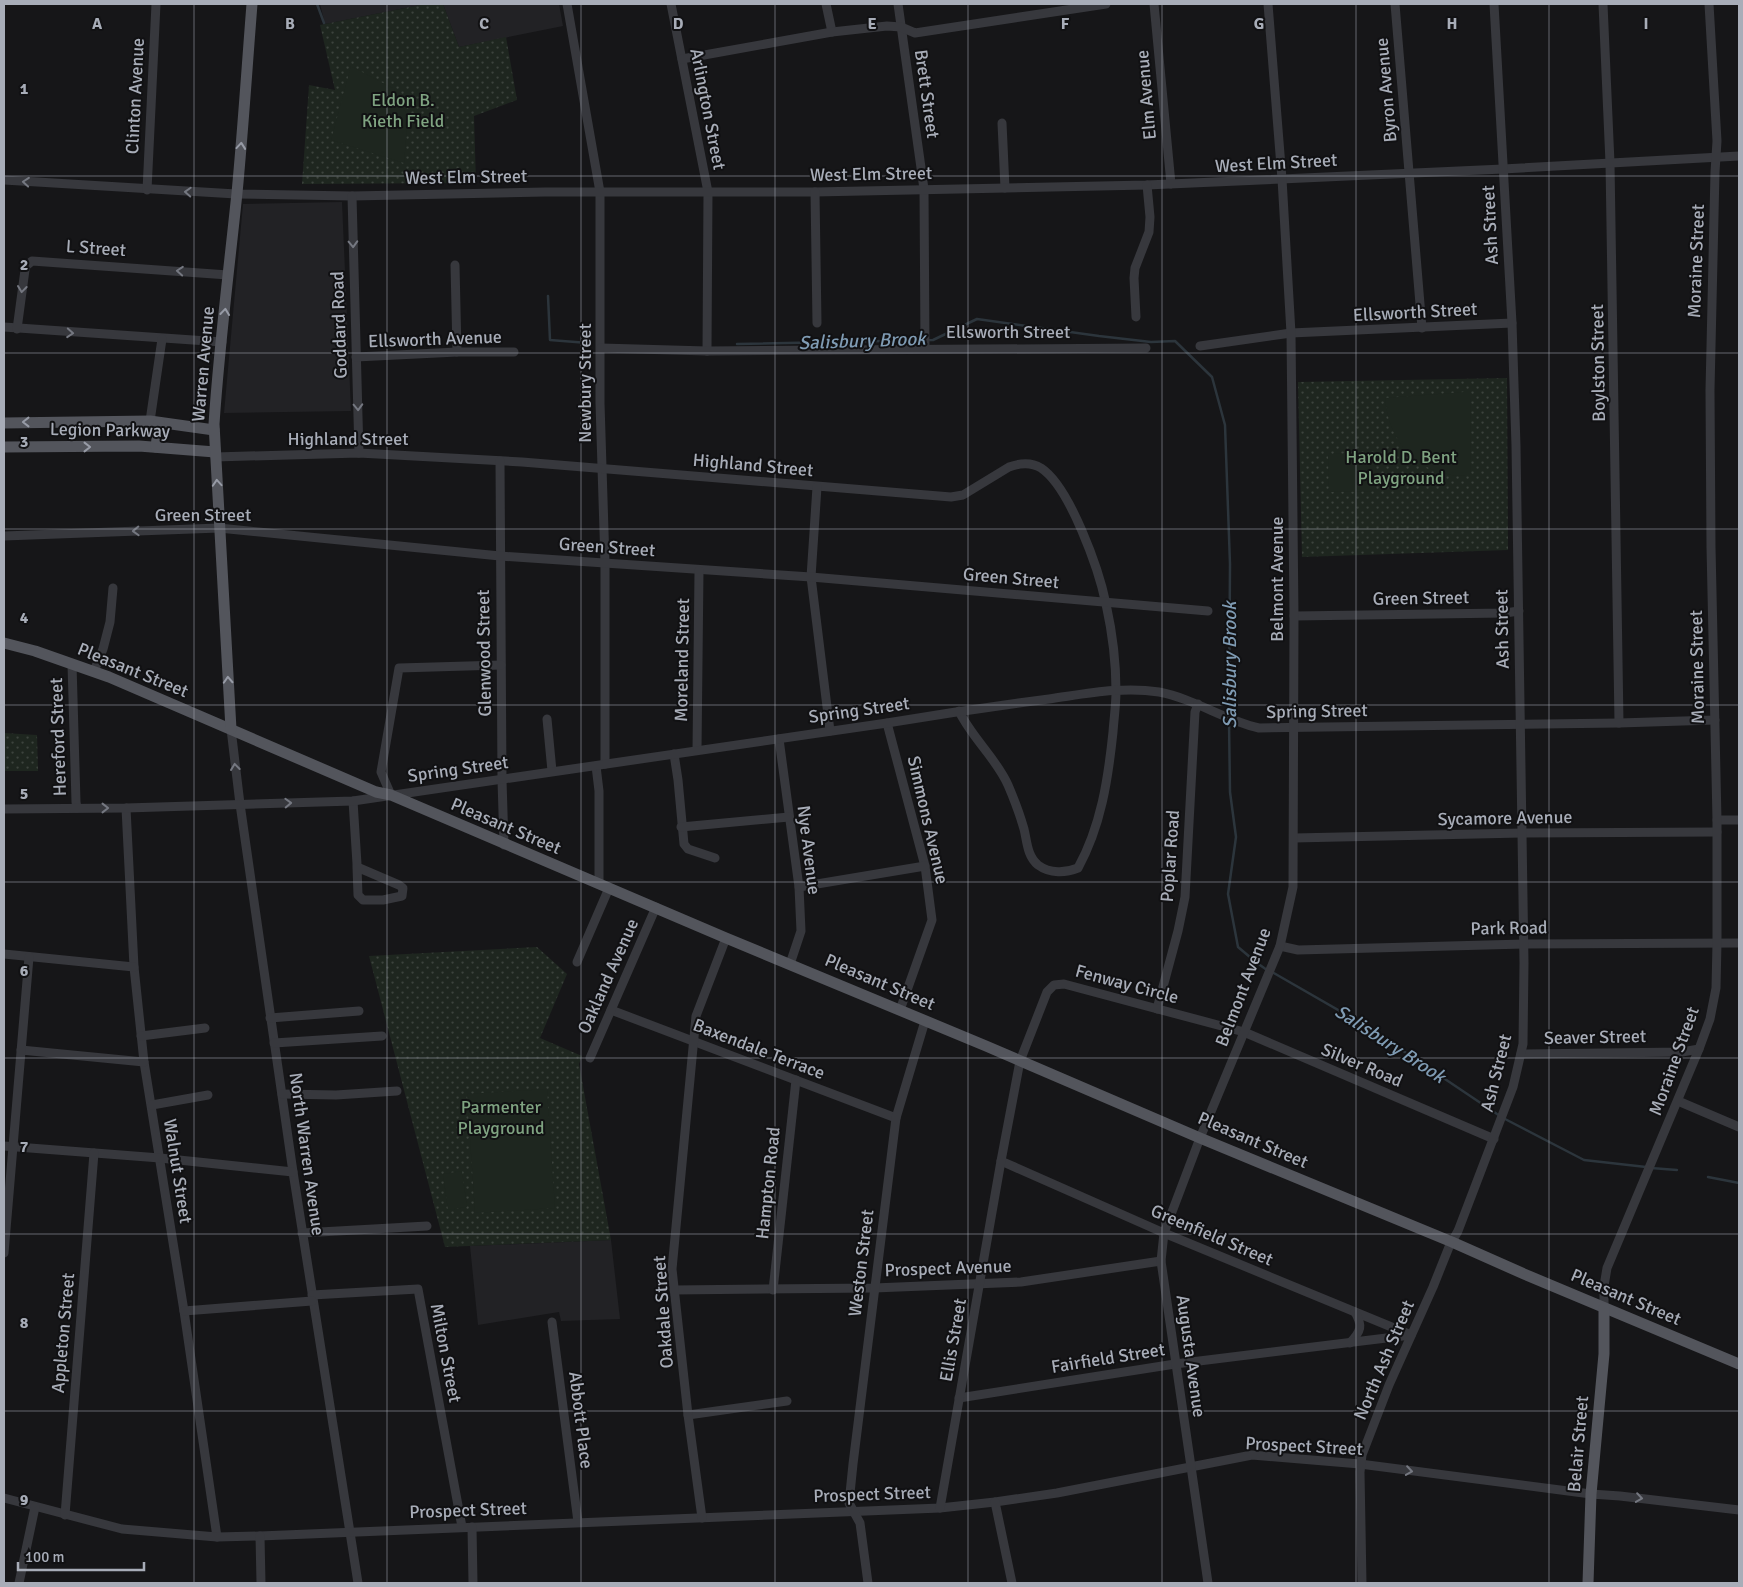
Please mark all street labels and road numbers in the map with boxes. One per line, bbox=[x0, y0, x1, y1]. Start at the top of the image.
street label: Clinton Avenue bbox=[121, 37, 149, 155]
street label: Byron Avenue bbox=[1370, 37, 1402, 143]
street label: Arlington Street bbox=[685, 46, 731, 172]
street label: Brett Street bbox=[910, 48, 944, 140]
street label: Elm Avenue bbox=[1131, 49, 1161, 141]
street label: West Elm Street bbox=[1214, 149, 1338, 177]
street label: West Elm Street bbox=[810, 162, 932, 186]
street label: West Elm Street bbox=[405, 165, 527, 189]
street label: Ash Street bbox=[1477, 185, 1503, 265]
street label: Moraine Street bbox=[1683, 204, 1709, 318]
street label: L Street bbox=[65, 235, 127, 261]
street label: Goddard Road bbox=[326, 271, 352, 379]
street label: Ellsworth Street bbox=[1352, 298, 1478, 326]
street label: Boylston Street bbox=[1586, 304, 1610, 422]
street label: Warren Avenue bbox=[187, 305, 219, 423]
street label: Ellsworth Street bbox=[946, 321, 1070, 343]
street label: Newbury Street bbox=[574, 323, 596, 443]
street label: Ellsworth Avenue bbox=[368, 326, 502, 352]
street label: Legion Parkway bbox=[50, 418, 171, 442]
street label: Highland Street bbox=[288, 428, 408, 450]
street label: Highland Street bbox=[692, 449, 814, 481]
street label: Green Street bbox=[155, 504, 251, 526]
street label: Belmont Avenue bbox=[1266, 516, 1288, 642]
street label: Green Street bbox=[558, 533, 656, 561]
street label: Green Street bbox=[962, 563, 1060, 593]
street label: Green Street bbox=[1373, 586, 1469, 610]
street label: Glenwood Street bbox=[472, 589, 496, 717]
street label: Ash Street bbox=[1490, 589, 1514, 669]
street label: Moreland Street bbox=[670, 598, 694, 722]
street label: Moraine Street bbox=[1685, 610, 1709, 724]
street label: Pleasant Street bbox=[74, 638, 192, 702]
street label: Hereford Street bbox=[45, 677, 71, 797]
street label: Spring Street bbox=[807, 692, 911, 728]
street label: Spring Street bbox=[1266, 699, 1368, 723]
street label: Spring Street bbox=[406, 751, 510, 787]
street label: Simmons Avenue bbox=[903, 754, 953, 886]
street label: Pleasant Street bbox=[448, 793, 564, 859]
street label: Nye Avenue bbox=[793, 804, 825, 896]
street label: Sycamore Avenue bbox=[1437, 806, 1573, 830]
street label: Poplar Road bbox=[1156, 809, 1184, 903]
street label: Oakland Avenue bbox=[573, 915, 643, 1037]
street label: Park Road bbox=[1470, 916, 1548, 940]
street label: Belmont Avenue bbox=[1210, 925, 1276, 1049]
street label: Pleasant Street bbox=[822, 949, 938, 1015]
street label: Fenway Circle bbox=[1073, 960, 1181, 1008]
street label: Moraine Street bbox=[1644, 1004, 1704, 1118]
street label: Baxendale Terrace bbox=[690, 1014, 828, 1084]
street label: Seaver Street bbox=[1544, 1025, 1646, 1049]
street label: Ash Street bbox=[1476, 1032, 1516, 1114]
street label: Silver Road bbox=[1318, 1038, 1406, 1092]
street label: North Warren Avenue bbox=[285, 1071, 329, 1237]
street label: Pleasant Street bbox=[1195, 1107, 1311, 1173]
street label: Walnut Street bbox=[159, 1117, 197, 1225]
street label: Hampton Road bbox=[751, 1126, 785, 1240]
street label: Greenfield Street bbox=[1148, 1199, 1276, 1271]
street label: Weston Street bbox=[844, 1208, 878, 1318]
street label: Oakdale Street bbox=[648, 1255, 678, 1369]
street label: Prospect Avenue bbox=[884, 1255, 1012, 1281]
street label: Pleasant Street bbox=[1568, 1264, 1684, 1330]
street label: Appleton Street bbox=[47, 1272, 79, 1394]
street label: Augusta Avenue bbox=[1172, 1293, 1210, 1419]
street label: Ellis Street bbox=[935, 1297, 971, 1383]
street label: North Ash Street bbox=[1349, 1297, 1419, 1423]
street label: Milton Street bbox=[426, 1302, 466, 1404]
street label: Fairfield Street bbox=[1049, 1338, 1167, 1378]
street label: Abbott Place bbox=[564, 1370, 598, 1470]
street label: Belair Street bbox=[1563, 1395, 1593, 1493]
street label: Prospect Street bbox=[1245, 1432, 1363, 1460]
street label: Prospect Street bbox=[813, 1481, 931, 1507]
street label: Prospect Street bbox=[409, 1497, 527, 1523]

